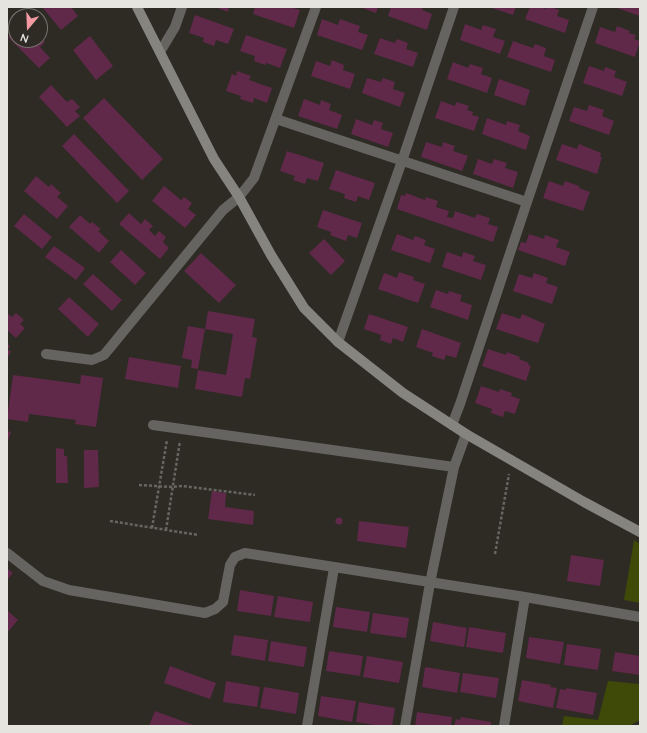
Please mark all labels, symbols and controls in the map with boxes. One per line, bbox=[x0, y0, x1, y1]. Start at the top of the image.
north arrow bbox=[8, 8, 48, 48]
text: N bbox=[18, 30, 31, 46]

